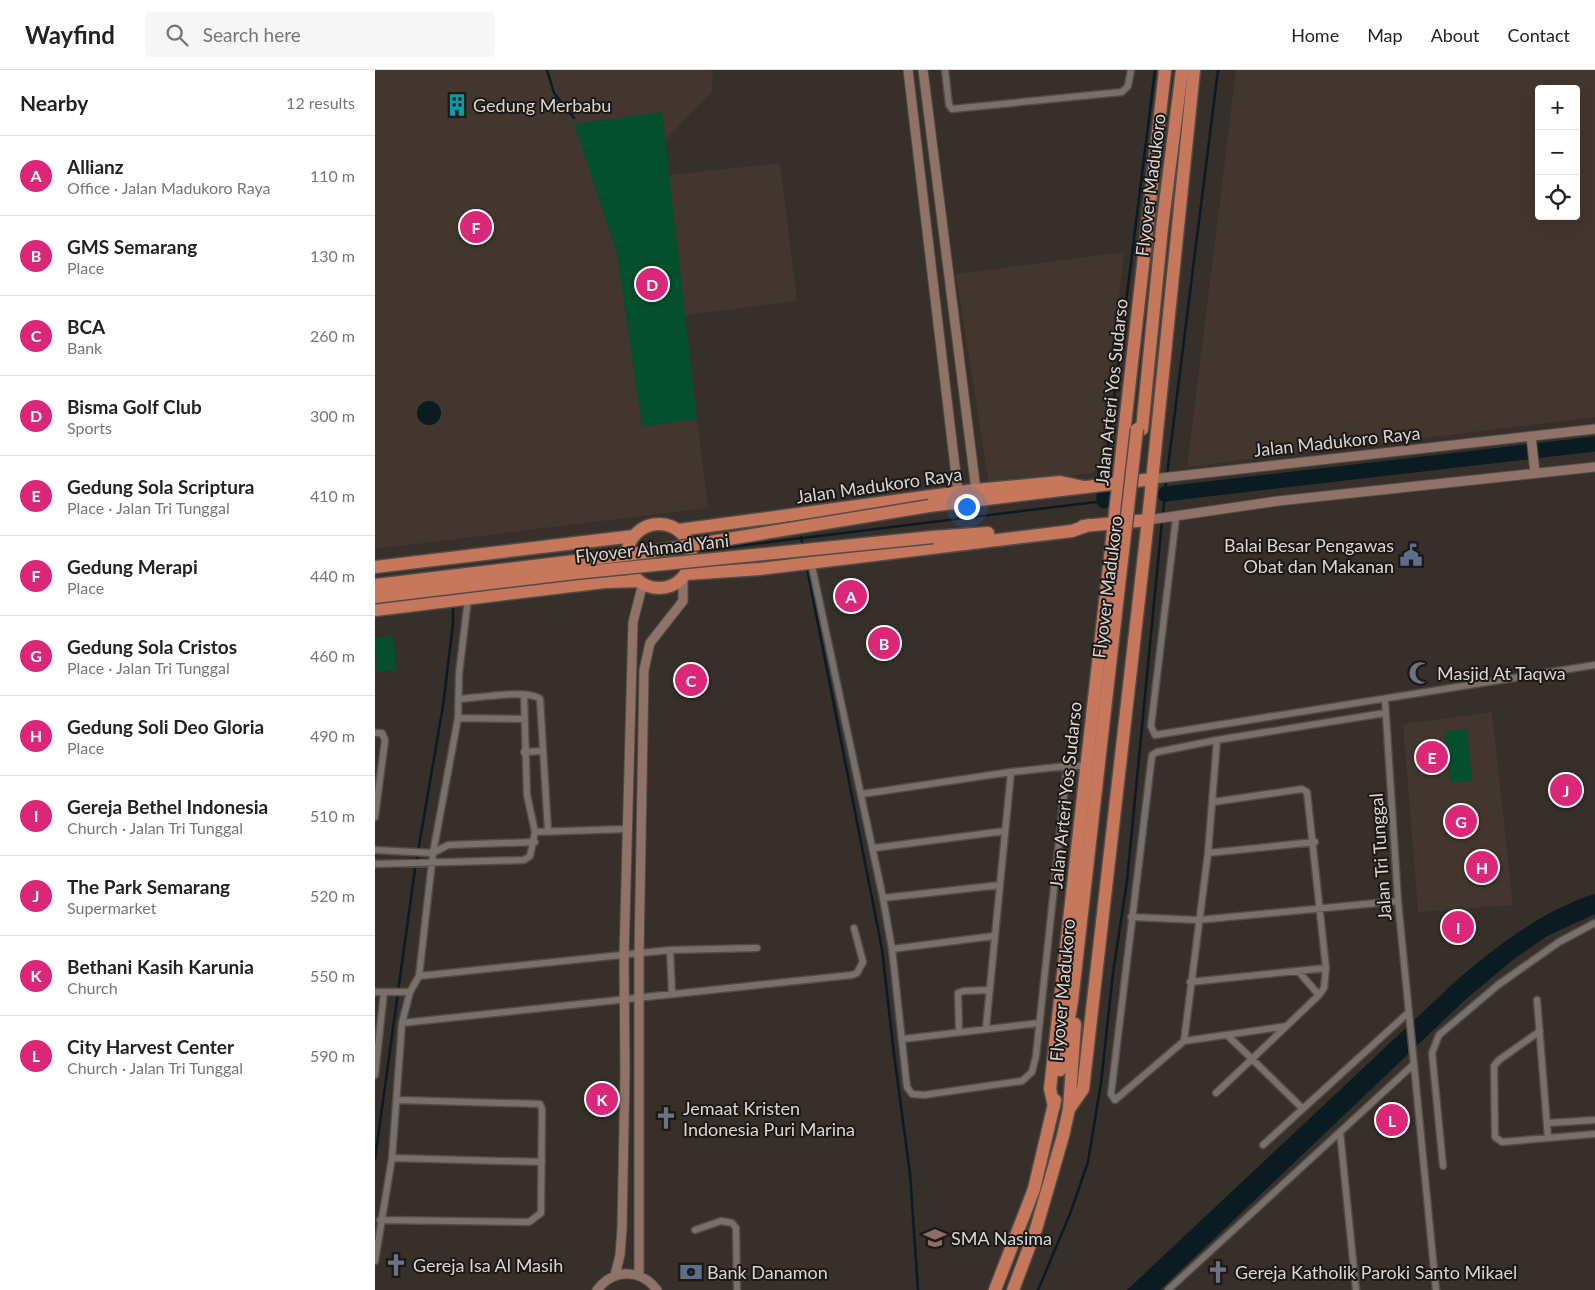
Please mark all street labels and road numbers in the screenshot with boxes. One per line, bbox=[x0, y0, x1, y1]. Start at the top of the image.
street label: Flyover Madukoro bbox=[1130, 113, 1170, 257]
street label: Jalan Arteri Yos Sudarso bbox=[1090, 297, 1132, 487]
street label: Jalan Madukoro Raya bbox=[1253, 421, 1421, 461]
street label: Jalan Madukoro Raya bbox=[795, 462, 963, 508]
street label: Flyover Madukoro bbox=[1087, 515, 1127, 659]
street label: Flyover Ahmad Yani bbox=[574, 529, 730, 567]
street label: Jalan Arteri Yos Sudarso bbox=[1044, 700, 1086, 890]
street label: Jalan Tri Tunggal bbox=[1365, 792, 1395, 922]
street label: Flyover Madukoro bbox=[1045, 918, 1079, 1062]

